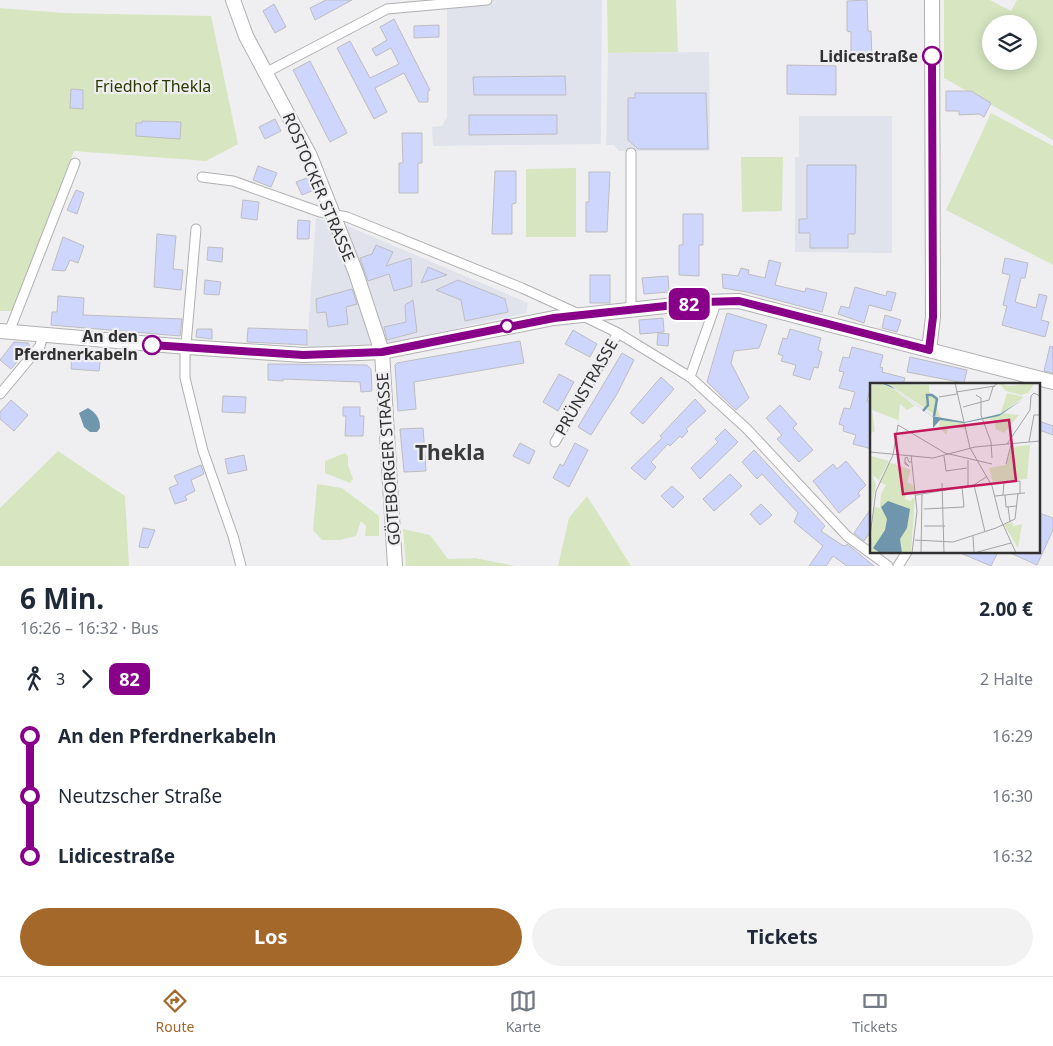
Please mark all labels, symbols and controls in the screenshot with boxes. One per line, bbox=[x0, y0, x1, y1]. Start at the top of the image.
map controls bbox=[982, 15, 1037, 70]
button: layers bbox=[982, 15, 1037, 70]
place label: Lidicestraße bbox=[819, 45, 918, 67]
marker: Lidicestraße bbox=[922, 46, 942, 66]
park label: Friedhof Thekla bbox=[95, 75, 211, 97]
street label: ROSTOCKER STRASSE bbox=[278, 109, 360, 265]
line badge: 82 bbox=[666, 288, 712, 320]
text: 82 bbox=[679, 292, 699, 316]
unlabelled marker bbox=[500, 319, 514, 333]
place label: An den Pferdnerkabeln bbox=[14, 325, 138, 365]
marker: An den Pferdnerkabeln bbox=[142, 335, 162, 355]
street label: PRÜNSTRASSE bbox=[550, 335, 622, 439]
street label: GÖTEBORGER STRASSE bbox=[371, 372, 405, 546]
inset map bbox=[870, 383, 1040, 554]
district label: Thekla bbox=[415, 438, 485, 466]
text: 6 Min. bbox=[20, 579, 104, 617]
text: 2.00 € bbox=[979, 596, 1033, 622]
text: 16:26 – 16:32 · Bus bbox=[20, 617, 159, 639]
icon: walk bbox=[20, 665, 48, 693]
icon: forward bbox=[73, 665, 101, 693]
text: 82 bbox=[119, 667, 140, 691]
text: 3 bbox=[56, 668, 65, 690]
text: 2 Halte bbox=[980, 668, 1033, 690]
text: An den Pferdnerkabeln bbox=[58, 723, 276, 749]
text: 16:29 bbox=[992, 725, 1033, 747]
text: Neutzscher Straße bbox=[58, 783, 222, 809]
text: 16:30 bbox=[992, 785, 1033, 807]
text: Lidicestraße bbox=[58, 843, 175, 869]
text: 16:32 bbox=[992, 845, 1033, 867]
button: Los bbox=[20, 908, 522, 966]
button: Tickets bbox=[532, 908, 1033, 966]
tab: Route bbox=[156, 987, 194, 1036]
tab: Karte bbox=[506, 987, 541, 1036]
tab: Tickets bbox=[852, 987, 897, 1036]

